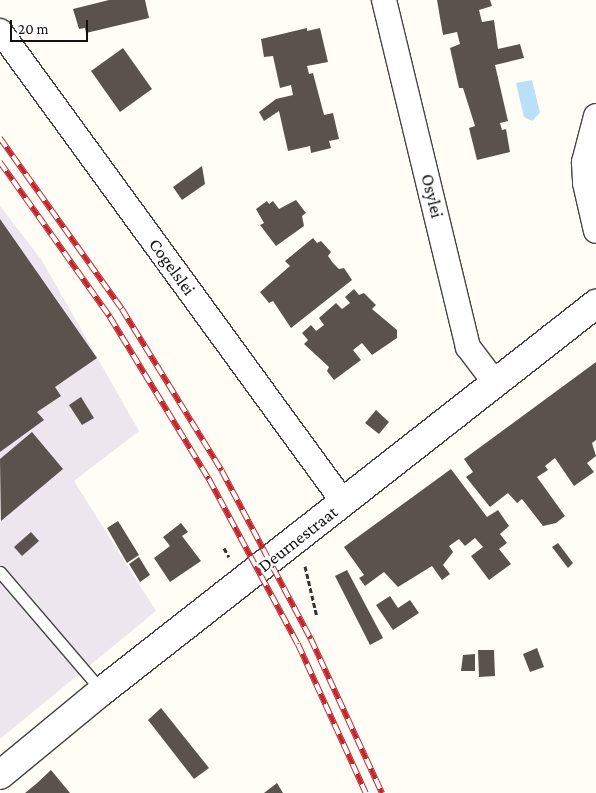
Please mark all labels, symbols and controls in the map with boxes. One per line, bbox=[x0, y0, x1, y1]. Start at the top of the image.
scale bar bbox=[12, 10, 90, 42]
text: 20 m bbox=[18, 21, 49, 37]
street label: Osylei bbox=[416, 172, 448, 220]
street label: Cogelslei bbox=[144, 234, 200, 300]
street label: Deurnestraat bbox=[254, 501, 342, 577]

